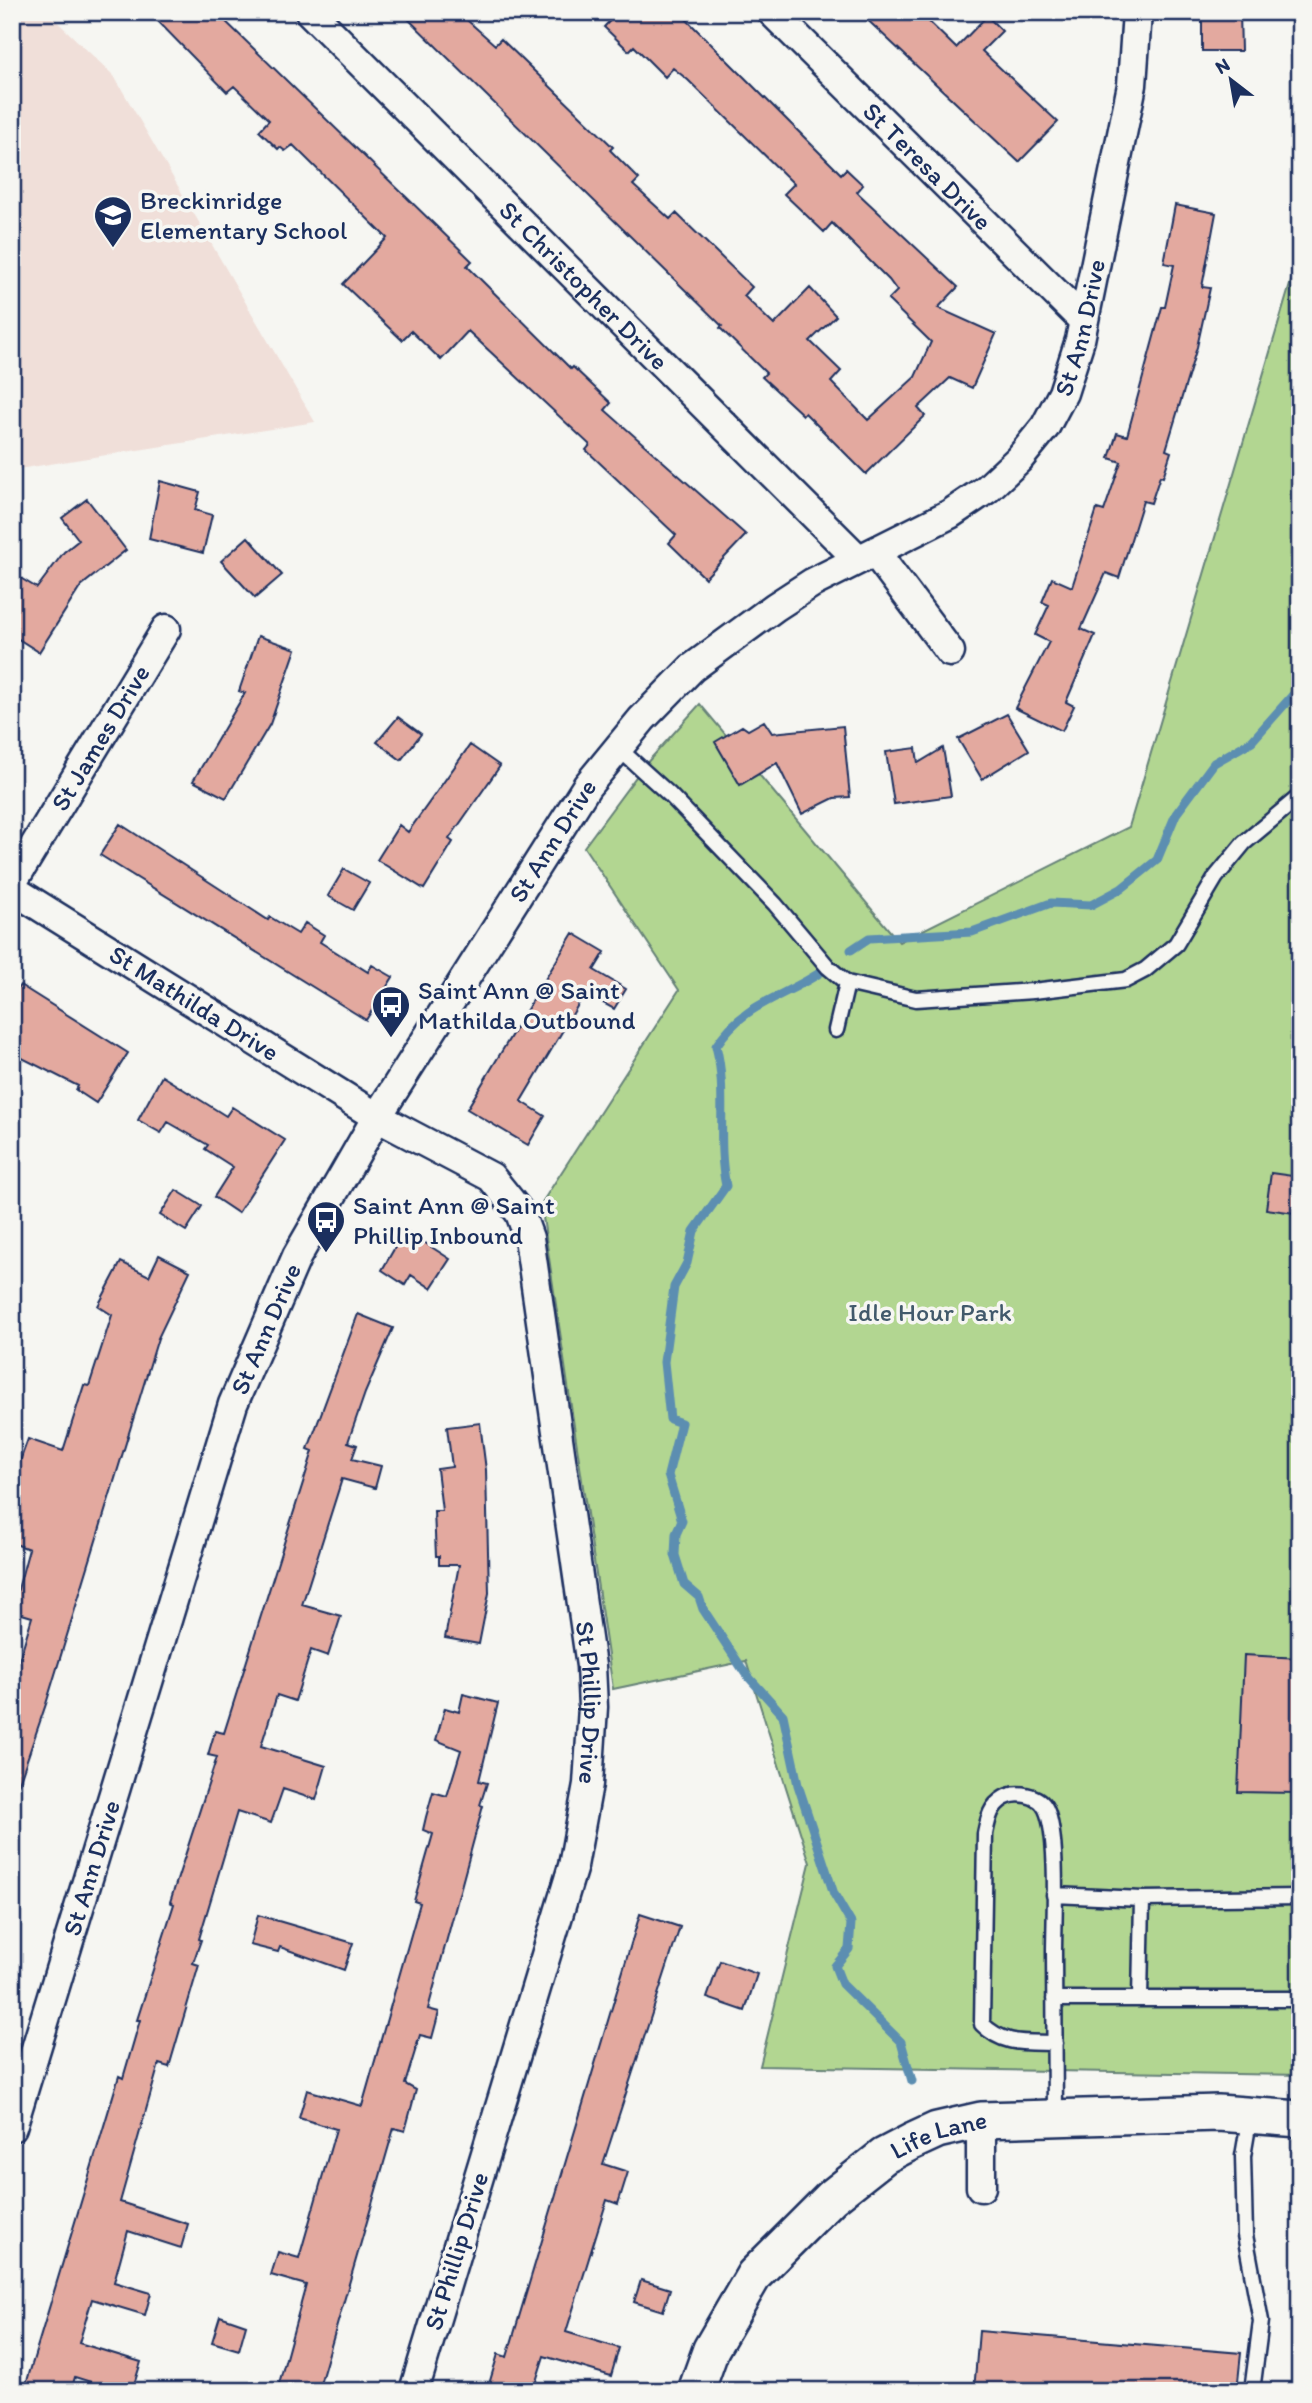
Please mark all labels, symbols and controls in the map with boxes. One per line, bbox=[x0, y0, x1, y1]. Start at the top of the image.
north arrow bbox=[1196, 46, 1266, 116]
text: N bbox=[1211, 53, 1234, 79]
street label: St Teresa Drive bbox=[856, 95, 999, 237]
place label: Breckinridge Elementary School bbox=[140, 184, 347, 246]
school or university icon: Breckinridge Elementary School bbox=[92, 194, 134, 249]
street label: St Christopher Drive bbox=[492, 194, 675, 377]
street label: St Ann Drive bbox=[1047, 256, 1112, 400]
street label: St James Drive bbox=[44, 659, 157, 817]
street label: St Ann Drive bbox=[501, 773, 603, 908]
street label: St Mathilda Drive bbox=[103, 938, 285, 1068]
place label: Saint Ann @ Saint Mathilda Outbound bbox=[418, 974, 636, 1036]
bus stop icon: Saint Ann @ Saint Mathilda Outbound bbox=[370, 984, 412, 1039]
place label: Saint Ann @ Saint Phillip Inbound bbox=[353, 1189, 555, 1251]
bus stop icon: Saint Ann @ Saint Phillip Inbound bbox=[305, 1199, 347, 1254]
street label: St Ann Drive bbox=[223, 1258, 308, 1399]
park label: Idle Hour Park bbox=[848, 1296, 1012, 1328]
street label: St Phillip Drive bbox=[569, 1619, 609, 1785]
street label: St Ann Drive bbox=[55, 1796, 127, 1939]
street label: Life Lane bbox=[885, 2103, 990, 2166]
street label: St Phillip Drive bbox=[417, 2168, 495, 2334]

